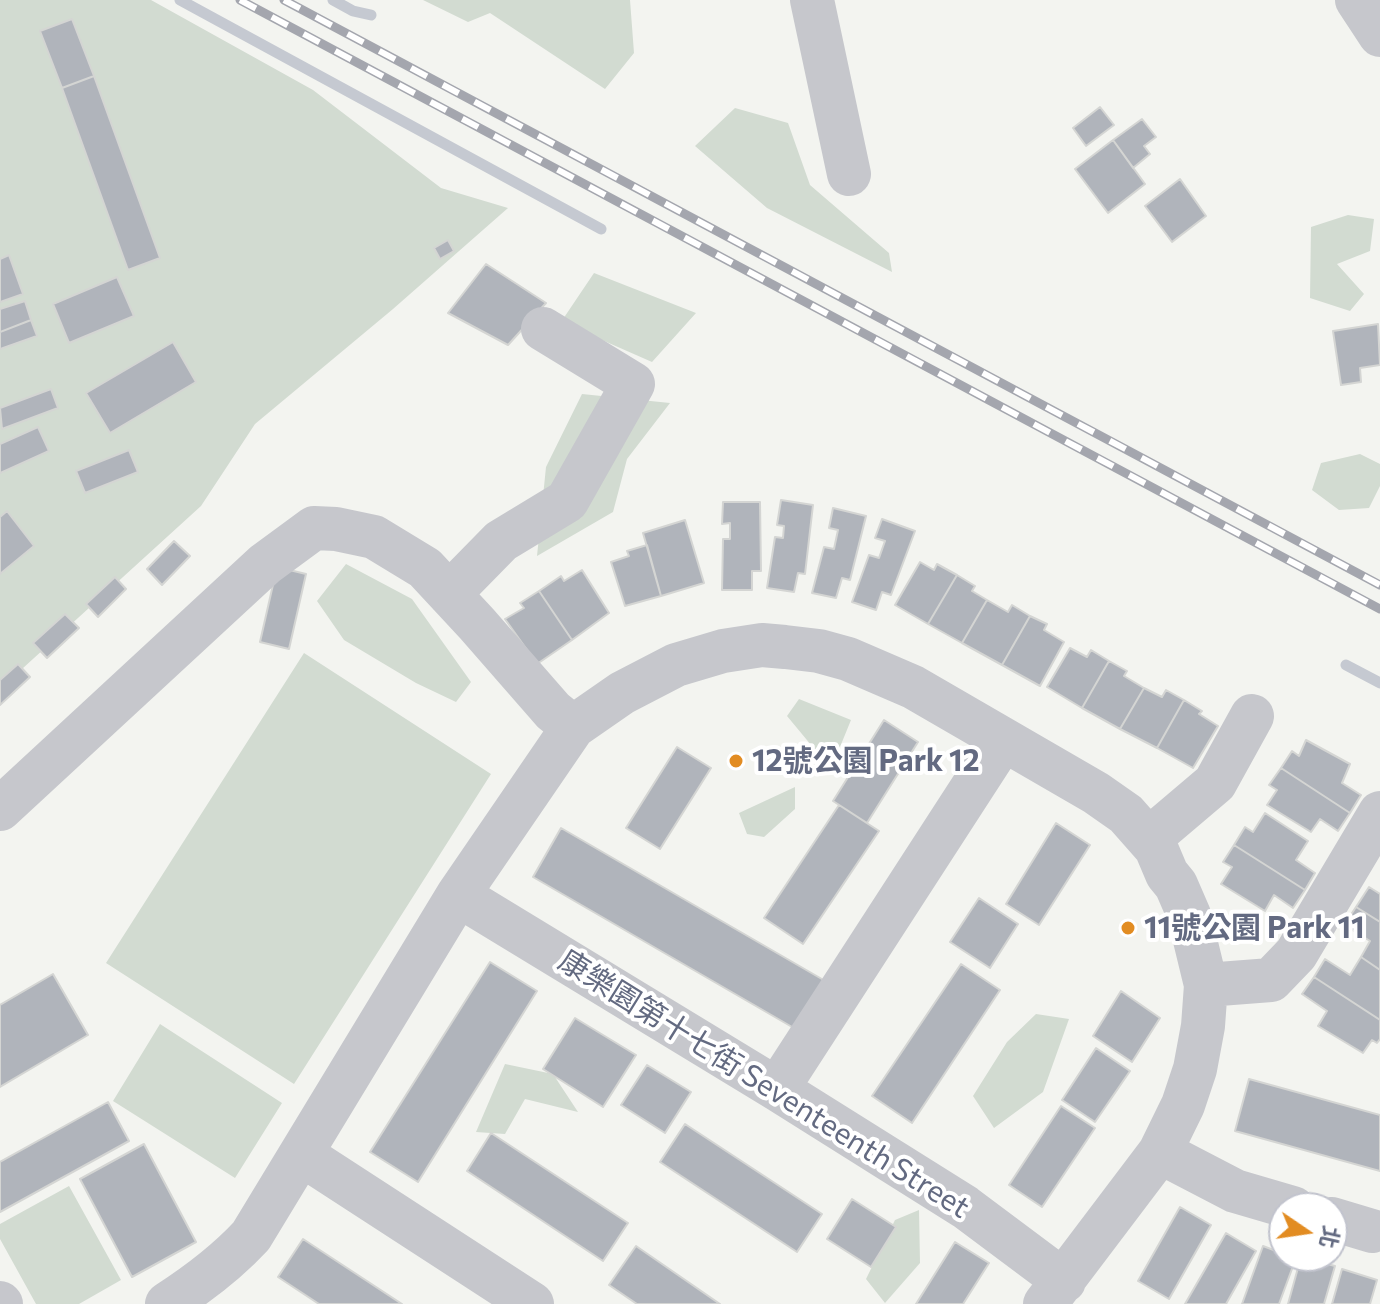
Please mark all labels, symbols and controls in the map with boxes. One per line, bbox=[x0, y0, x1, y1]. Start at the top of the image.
place label: 12號公園 Park 12 bbox=[752, 743, 980, 779]
marker: 12號公園 Park 12 bbox=[727, 752, 745, 770]
place label: 11號公園 Park 11 bbox=[1144, 910, 1365, 946]
marker: 11號公園 Park 11 bbox=[1119, 919, 1137, 937]
street label: 康樂園第十七街 Seventeenth Street bbox=[552, 942, 976, 1226]
north arrow bbox=[1268, 1192, 1348, 1272]
text: 北 bbox=[1314, 1223, 1346, 1251]

